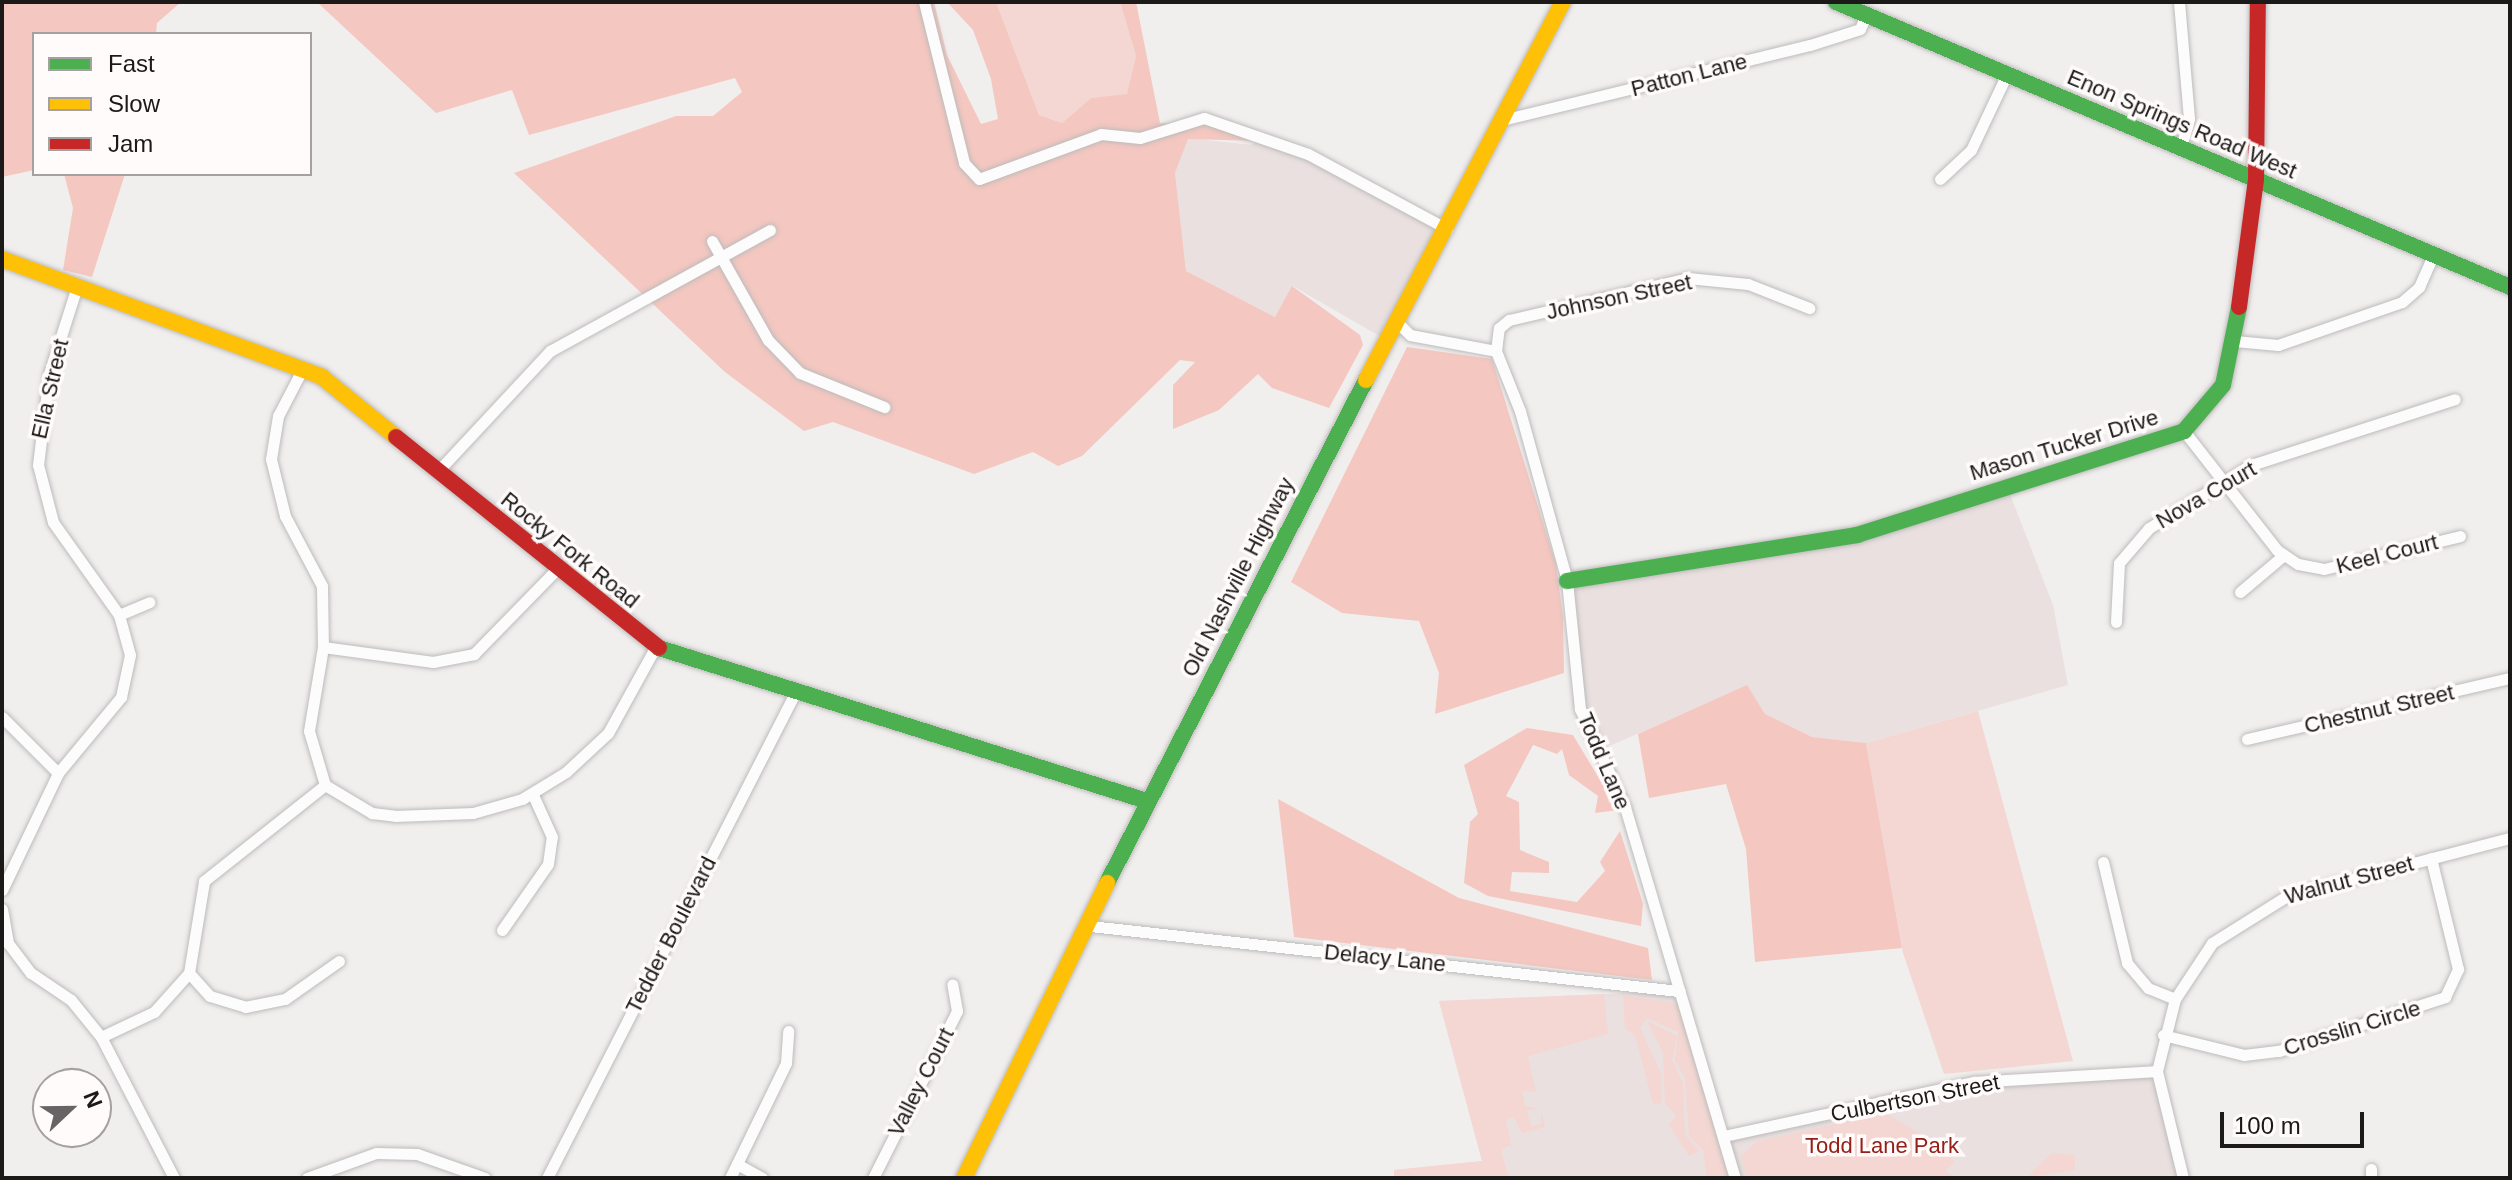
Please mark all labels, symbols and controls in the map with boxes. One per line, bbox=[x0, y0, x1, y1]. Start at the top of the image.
legend bbox=[32, 32, 312, 176]
street label: Patton Lane bbox=[1628, 48, 1750, 102]
text: Fast bbox=[108, 50, 155, 77]
street label: Enon Springs Road West bbox=[2063, 64, 2301, 184]
text: Slow bbox=[108, 90, 160, 117]
text: Jam bbox=[108, 130, 153, 157]
street label: Johnson Street bbox=[1544, 269, 1694, 325]
street label: Ella Street bbox=[26, 337, 74, 441]
street label: Mason Tucker Drive bbox=[1966, 404, 2162, 486]
street label: Nova Court bbox=[2151, 456, 2261, 534]
street label: Old Nashville Highway bbox=[1176, 473, 1300, 681]
street label: Rocky Fork Road bbox=[496, 486, 644, 614]
street label: Keel Court bbox=[2333, 529, 2441, 579]
street label: Chestnut Street bbox=[2302, 679, 2456, 739]
street label: Todd Lane bbox=[1572, 709, 1636, 813]
street label: Walnut Street bbox=[2282, 850, 2416, 910]
street label: Tedder Boulevard bbox=[620, 852, 722, 1018]
street label: Delacy Lane bbox=[1323, 938, 1447, 978]
street label: Crosslin Circle bbox=[2280, 995, 2424, 1061]
street label: Valley Court bbox=[882, 1023, 960, 1141]
north arrow bbox=[32, 1068, 112, 1148]
street label: Culbertson Street bbox=[1828, 1069, 2002, 1127]
text: N bbox=[78, 1088, 107, 1112]
scale bar bbox=[2224, 1096, 2368, 1146]
text: 100 m bbox=[2234, 1112, 2301, 1139]
park label: Todd Lane Park bbox=[1805, 1133, 1959, 1159]

